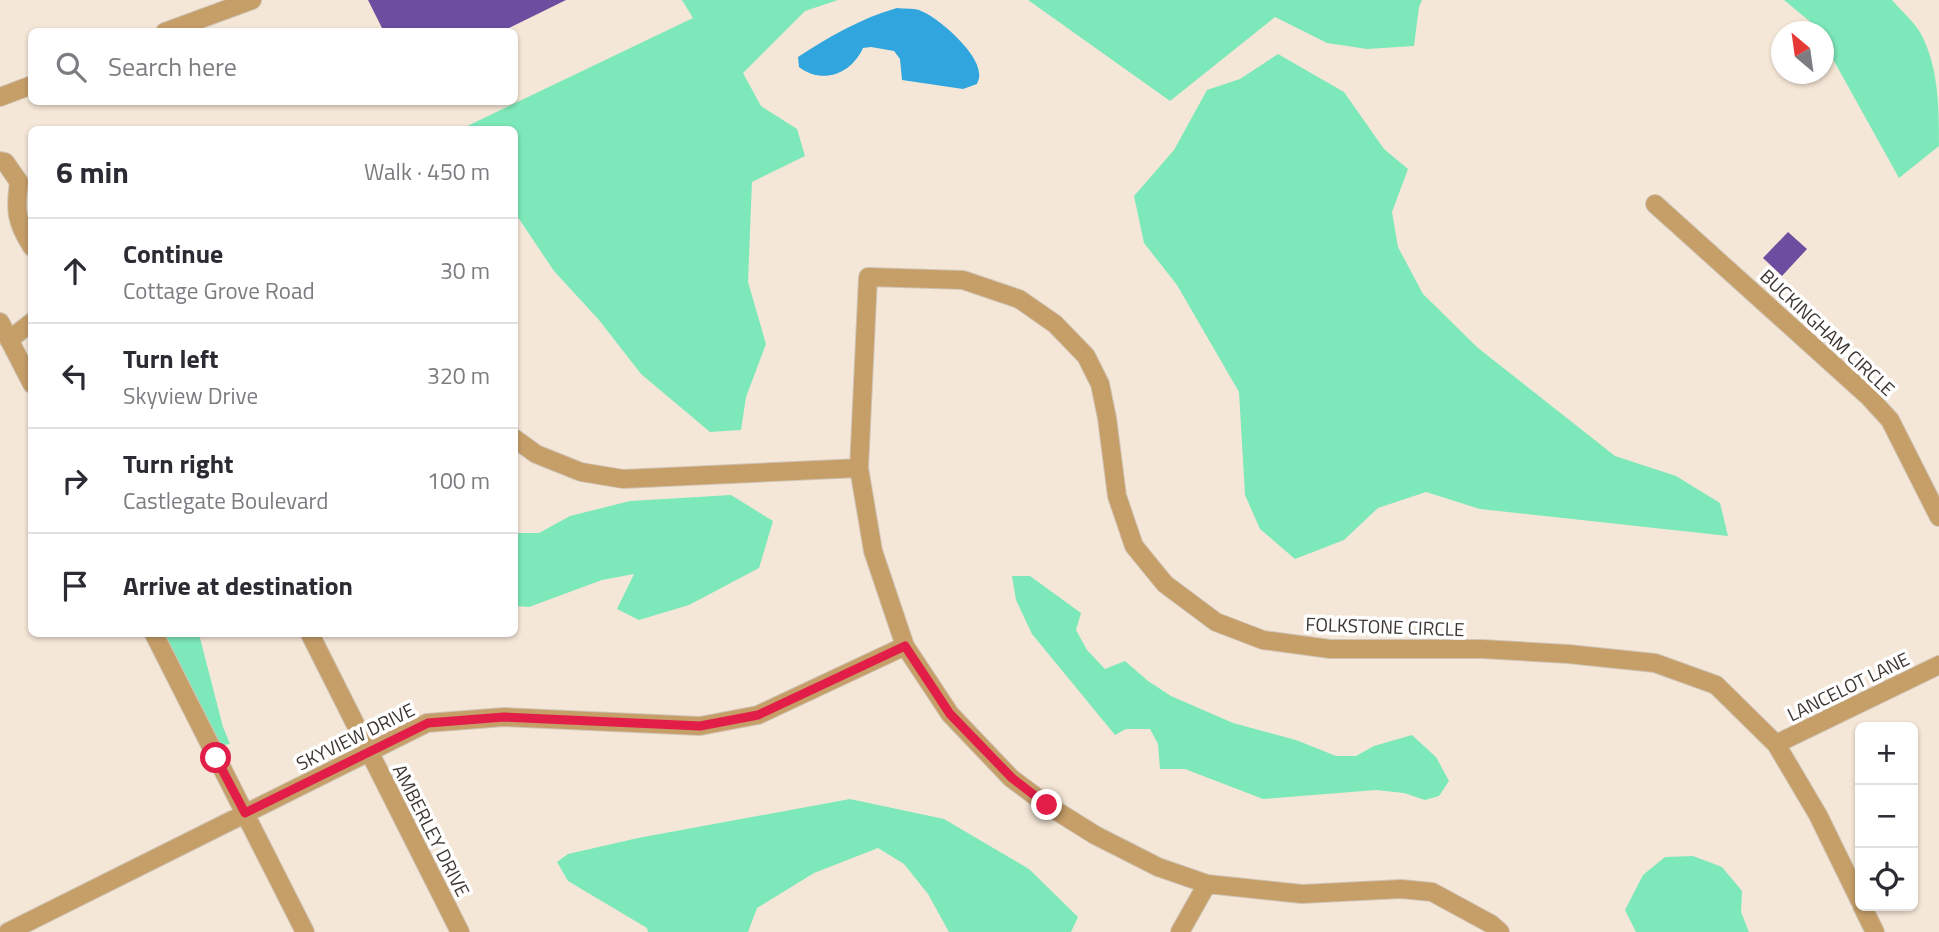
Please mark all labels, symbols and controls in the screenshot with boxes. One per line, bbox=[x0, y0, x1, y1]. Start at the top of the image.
north arrow bbox=[1771, 21, 1834, 84]
search box bbox=[28, 28, 518, 105]
text: Search here bbox=[108, 47, 237, 86]
icon: search bbox=[52, 48, 90, 86]
text: 6 min bbox=[56, 149, 129, 195]
text: Walk · 450 m bbox=[364, 154, 490, 189]
text: Continue bbox=[123, 234, 223, 273]
icon: ahead bbox=[56, 252, 94, 290]
text: 30 m bbox=[440, 253, 490, 288]
street label: BUCKINGHAM CIRCLE bbox=[1754, 262, 1902, 402]
text: Cottage Grove Road bbox=[123, 273, 315, 308]
text: Turn left bbox=[123, 339, 218, 378]
icon: left bbox=[56, 357, 94, 395]
text: 320 m bbox=[427, 358, 490, 393]
text: Skyview Drive bbox=[123, 378, 258, 413]
text: Turn right bbox=[123, 444, 234, 483]
icon: right bbox=[56, 462, 94, 500]
text: 100 m bbox=[427, 463, 490, 498]
text: Castlegate Boulevard bbox=[123, 483, 328, 518]
text: Arrive at destination bbox=[123, 566, 353, 605]
icon: arrive bbox=[56, 567, 94, 605]
street label: FOLKSTONE CIRCLE bbox=[1305, 609, 1465, 643]
street label: LANCELOT LANE bbox=[1782, 644, 1914, 728]
street label: SKYVIEW DRIVE bbox=[291, 695, 419, 777]
map controls bbox=[1855, 722, 1918, 911]
button: + bbox=[1855, 722, 1918, 785]
route start bbox=[200, 742, 231, 773]
street label: AMBERLEY DRIVE bbox=[386, 759, 478, 901]
button: − bbox=[1855, 785, 1918, 848]
route end bbox=[1031, 789, 1062, 820]
button: locate bbox=[1855, 848, 1918, 911]

